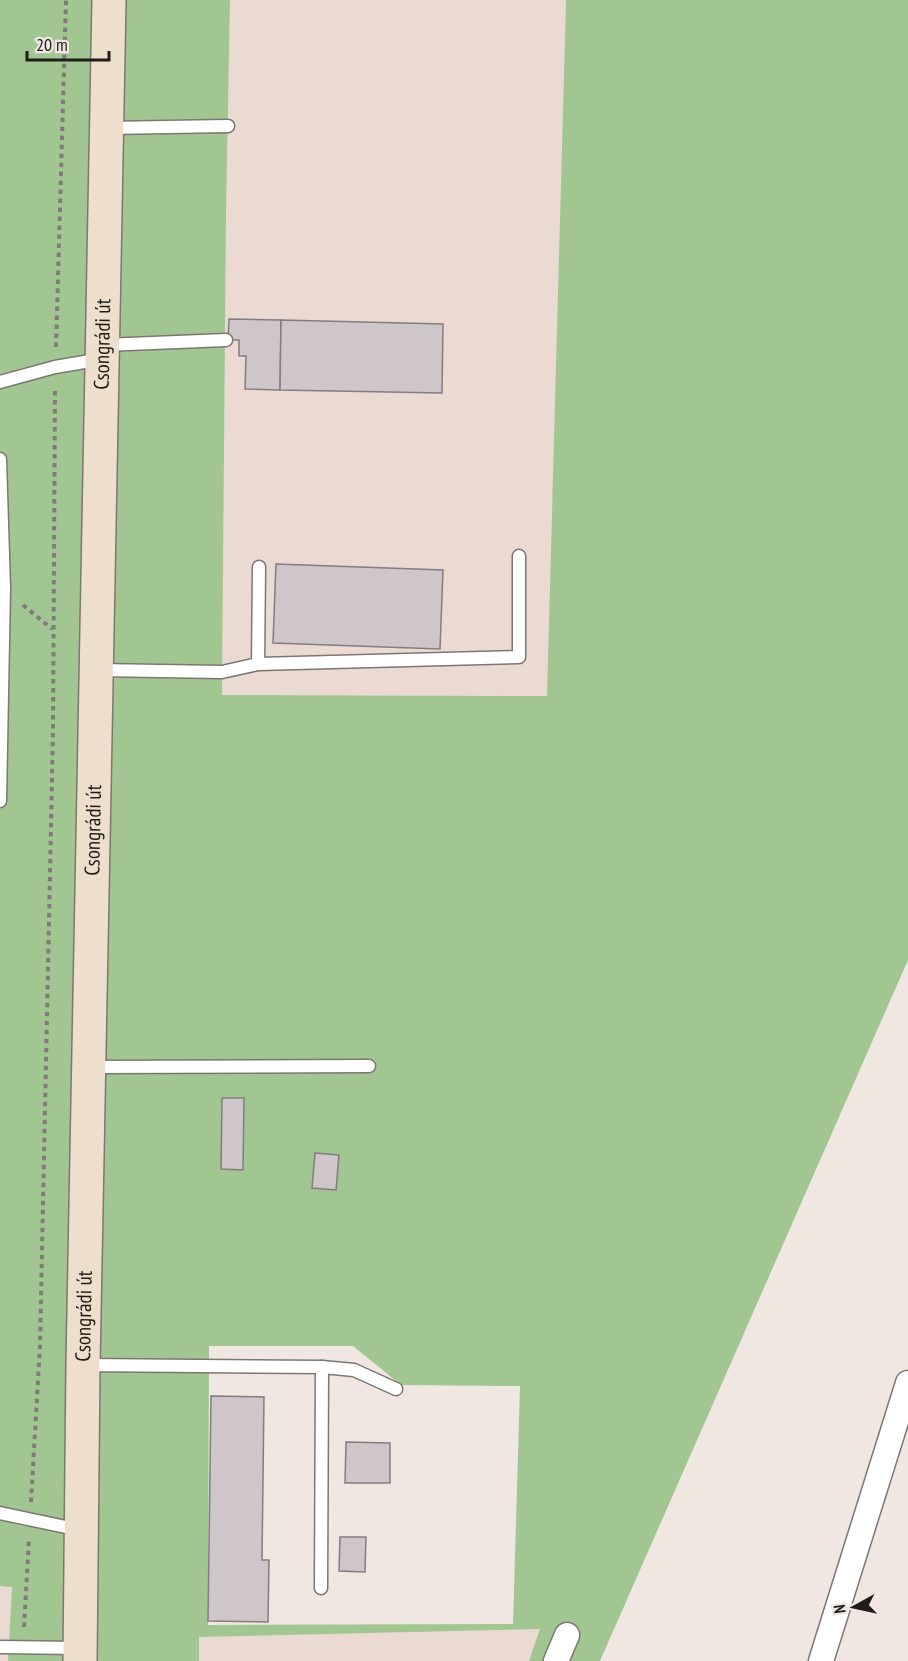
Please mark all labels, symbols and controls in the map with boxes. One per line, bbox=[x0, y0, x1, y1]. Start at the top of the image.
scale bar bbox=[27, 24, 110, 62]
text: 20 m bbox=[36, 33, 68, 56]
street label: Csongrádi út bbox=[88, 298, 116, 390]
street label: Csongrádi út bbox=[78, 784, 107, 876]
street label: Csongrádi út bbox=[69, 1270, 98, 1362]
north arrow bbox=[824, 1577, 884, 1637]
text: N bbox=[829, 1603, 850, 1615]

